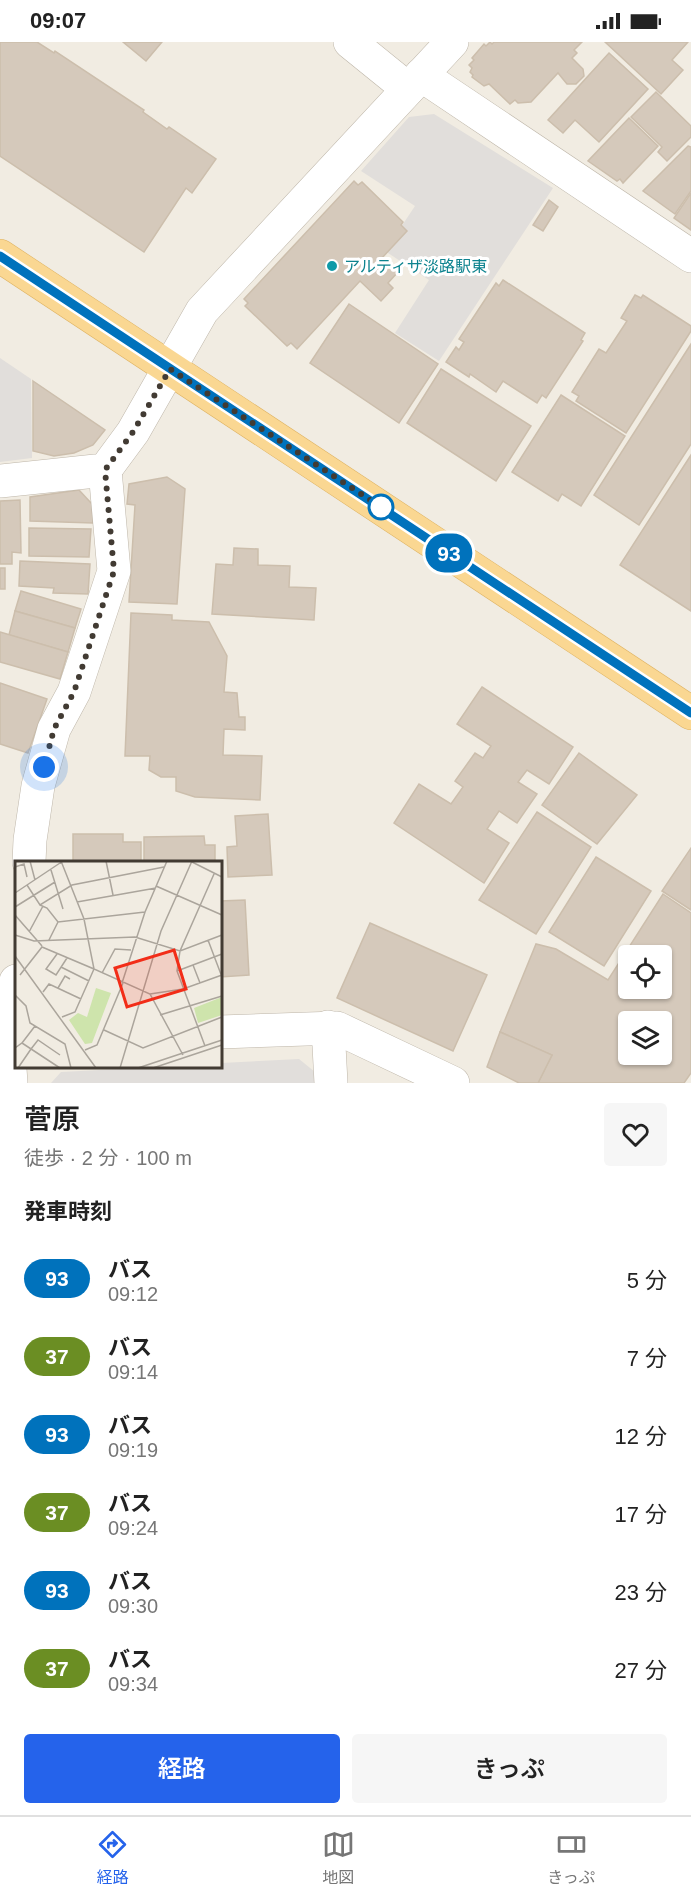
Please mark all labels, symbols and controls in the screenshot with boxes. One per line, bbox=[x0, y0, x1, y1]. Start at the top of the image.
text: 09:07 bbox=[30, 8, 86, 33]
place label: アルティザ淡路駅東 bbox=[344, 258, 487, 275]
marker: アルティザ淡路駅東 bbox=[325, 259, 339, 273]
unlabelled marker bbox=[368, 494, 394, 520]
line badge: 93 bbox=[422, 534, 476, 572]
text: 93 bbox=[437, 542, 461, 565]
your location bbox=[29, 752, 59, 782]
inset map bbox=[15, 861, 222, 1068]
map controls bbox=[618, 945, 672, 1065]
button: locate bbox=[618, 945, 672, 999]
button: layers bbox=[618, 1011, 672, 1065]
button: heart bbox=[604, 1103, 667, 1166]
text: 菅原 bbox=[24, 1104, 80, 1135]
text: 徒歩 · 2 分 · 100 m bbox=[24, 1147, 192, 1169]
text: 発車時刻 bbox=[24, 1199, 112, 1224]
text: バス bbox=[108, 1257, 152, 1282]
text: 93 bbox=[45, 1267, 69, 1290]
text: 5 分 bbox=[627, 1268, 667, 1293]
text: 09:12 bbox=[108, 1283, 158, 1305]
text: バス bbox=[108, 1335, 152, 1360]
text: 37 bbox=[45, 1345, 69, 1368]
text: 7 分 bbox=[627, 1346, 667, 1371]
text: 09:14 bbox=[108, 1361, 158, 1383]
text: バス bbox=[108, 1413, 152, 1438]
text: 93 bbox=[45, 1423, 69, 1446]
text: 12 分 bbox=[614, 1424, 667, 1449]
text: 09:19 bbox=[108, 1439, 158, 1461]
text: バス bbox=[108, 1491, 152, 1516]
text: 37 bbox=[45, 1501, 69, 1524]
text: 17 分 bbox=[614, 1502, 667, 1527]
text: 09:24 bbox=[108, 1517, 158, 1539]
text: バス bbox=[108, 1569, 152, 1594]
text: 93 bbox=[45, 1579, 69, 1602]
text: 23 分 bbox=[614, 1580, 667, 1605]
text: 09:30 bbox=[108, 1595, 158, 1617]
text: バス bbox=[108, 1647, 152, 1672]
text: 37 bbox=[45, 1657, 69, 1680]
text: 27 分 bbox=[614, 1658, 667, 1683]
text: 09:34 bbox=[108, 1673, 158, 1695]
button: 経路 bbox=[24, 1734, 340, 1803]
button: きっぷ bbox=[352, 1734, 667, 1803]
tab: 経路 bbox=[96, 1828, 129, 1888]
tab: 地図 bbox=[322, 1828, 355, 1888]
tab: きっぷ bbox=[547, 1828, 595, 1888]

